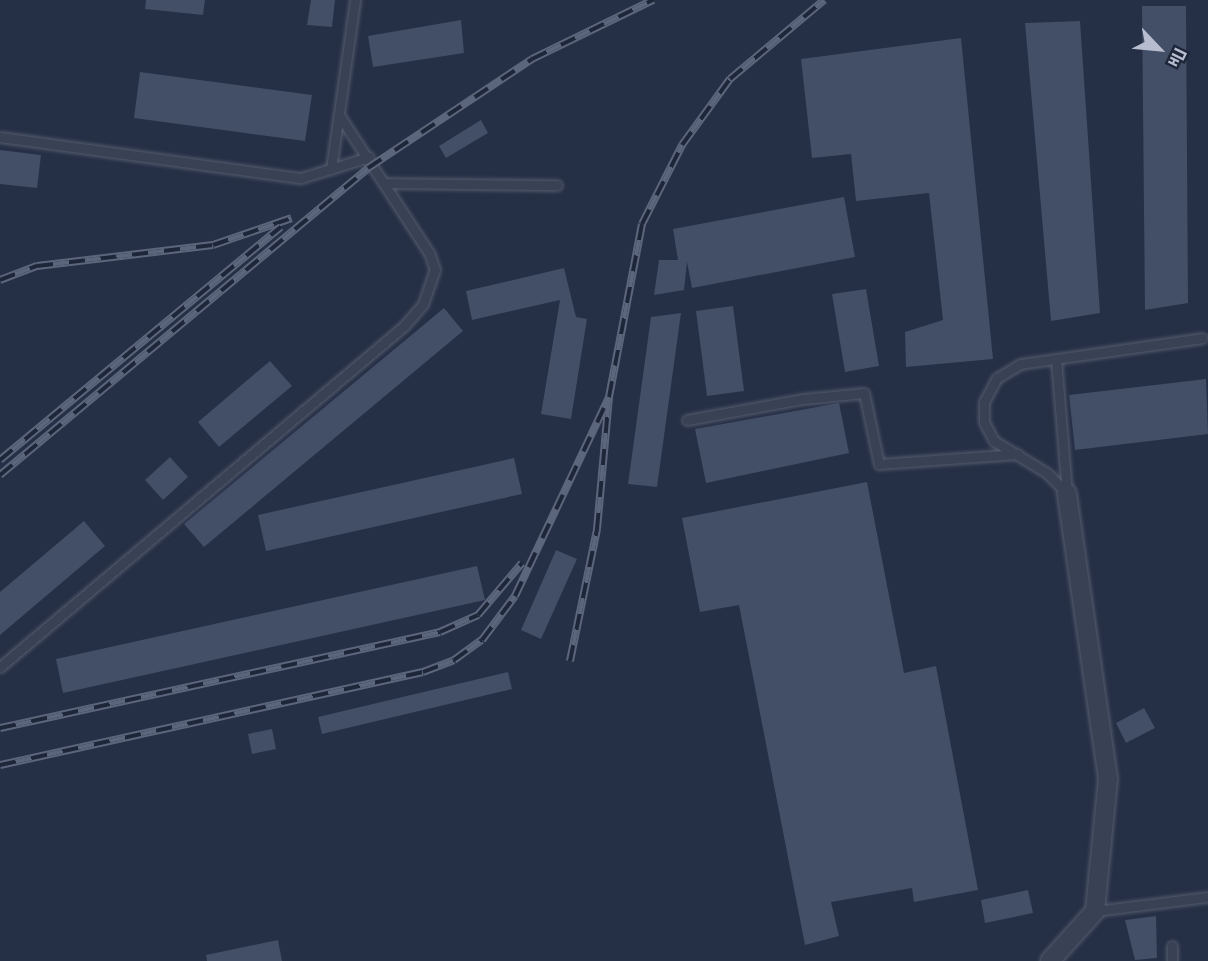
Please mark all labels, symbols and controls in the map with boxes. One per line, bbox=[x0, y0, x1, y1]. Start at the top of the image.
north arrow bbox=[1124, 14, 1194, 84]
text: Пн bbox=[1163, 45, 1193, 72]

